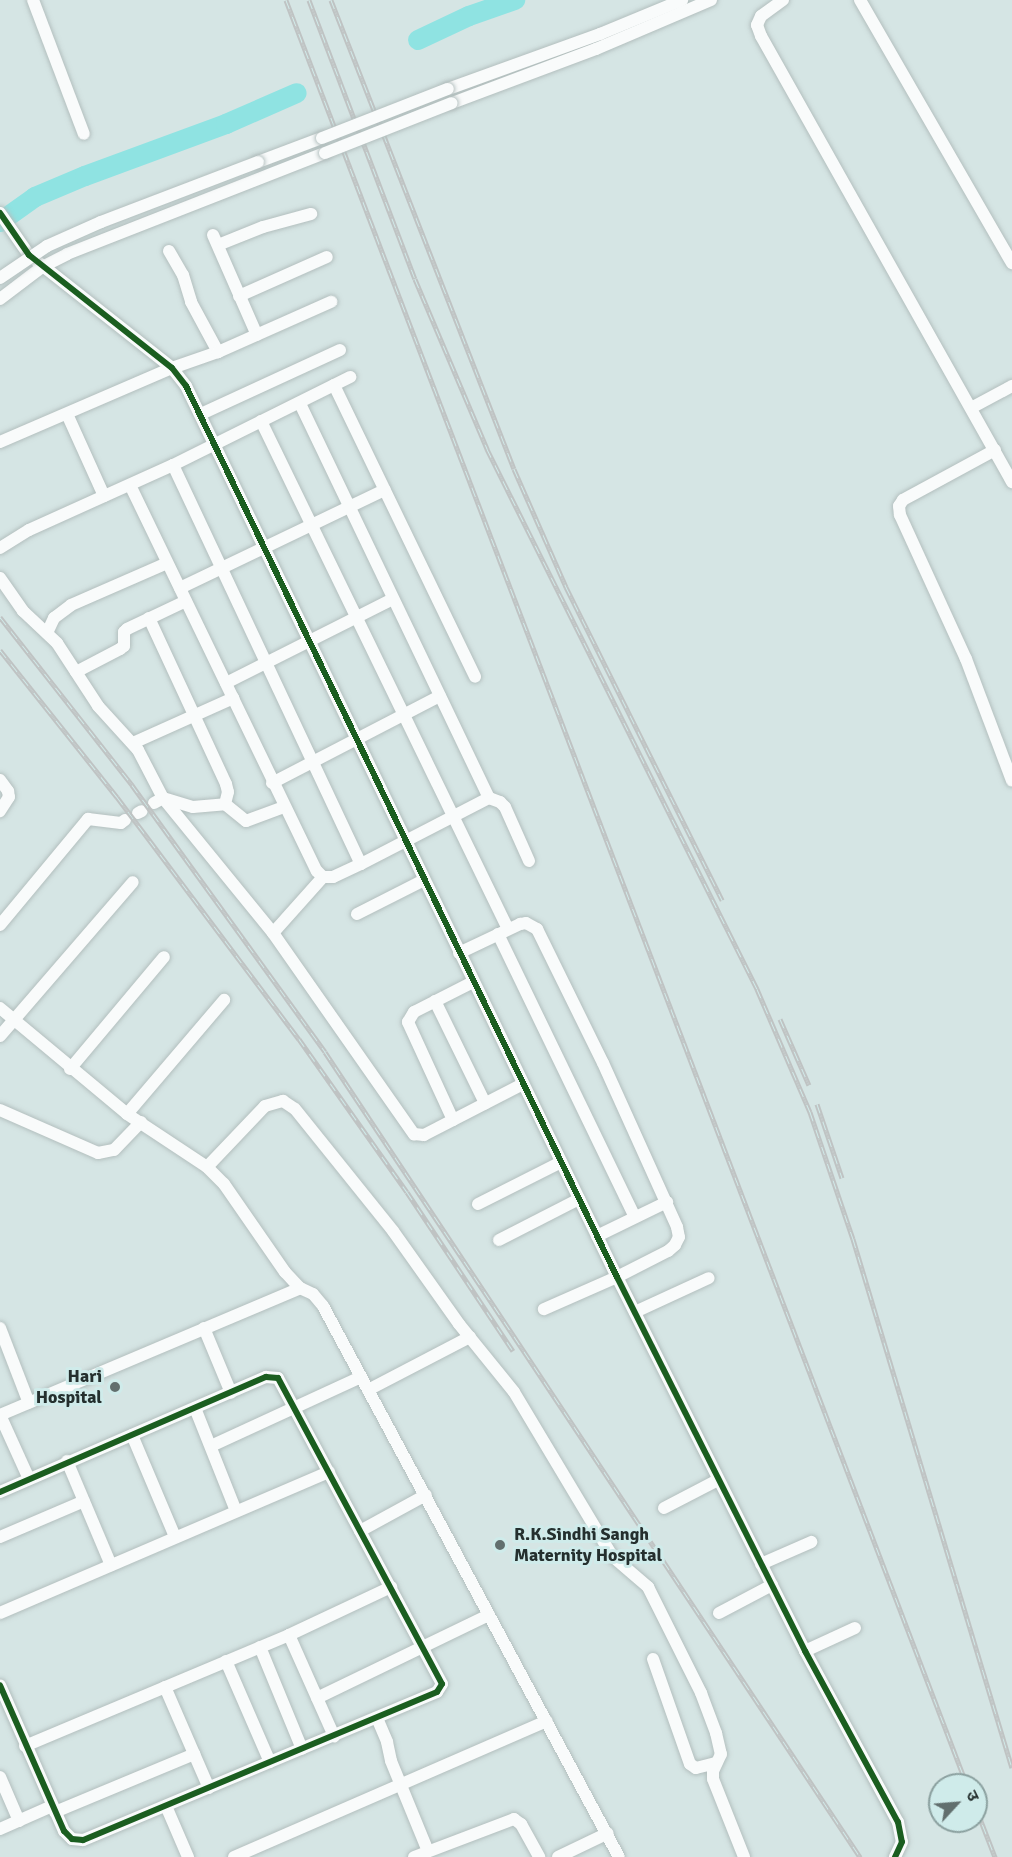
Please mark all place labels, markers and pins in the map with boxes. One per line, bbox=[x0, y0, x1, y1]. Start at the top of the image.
place label: Hari Hospital bbox=[36, 1366, 102, 1408]
marker: Hari Hospital bbox=[106, 1378, 124, 1396]
place label: R.K.Sindhi Sangh Maternity Hospital bbox=[514, 1524, 662, 1567]
marker: R.K.Sindhi Sangh Maternity Hospital bbox=[491, 1536, 509, 1554]

